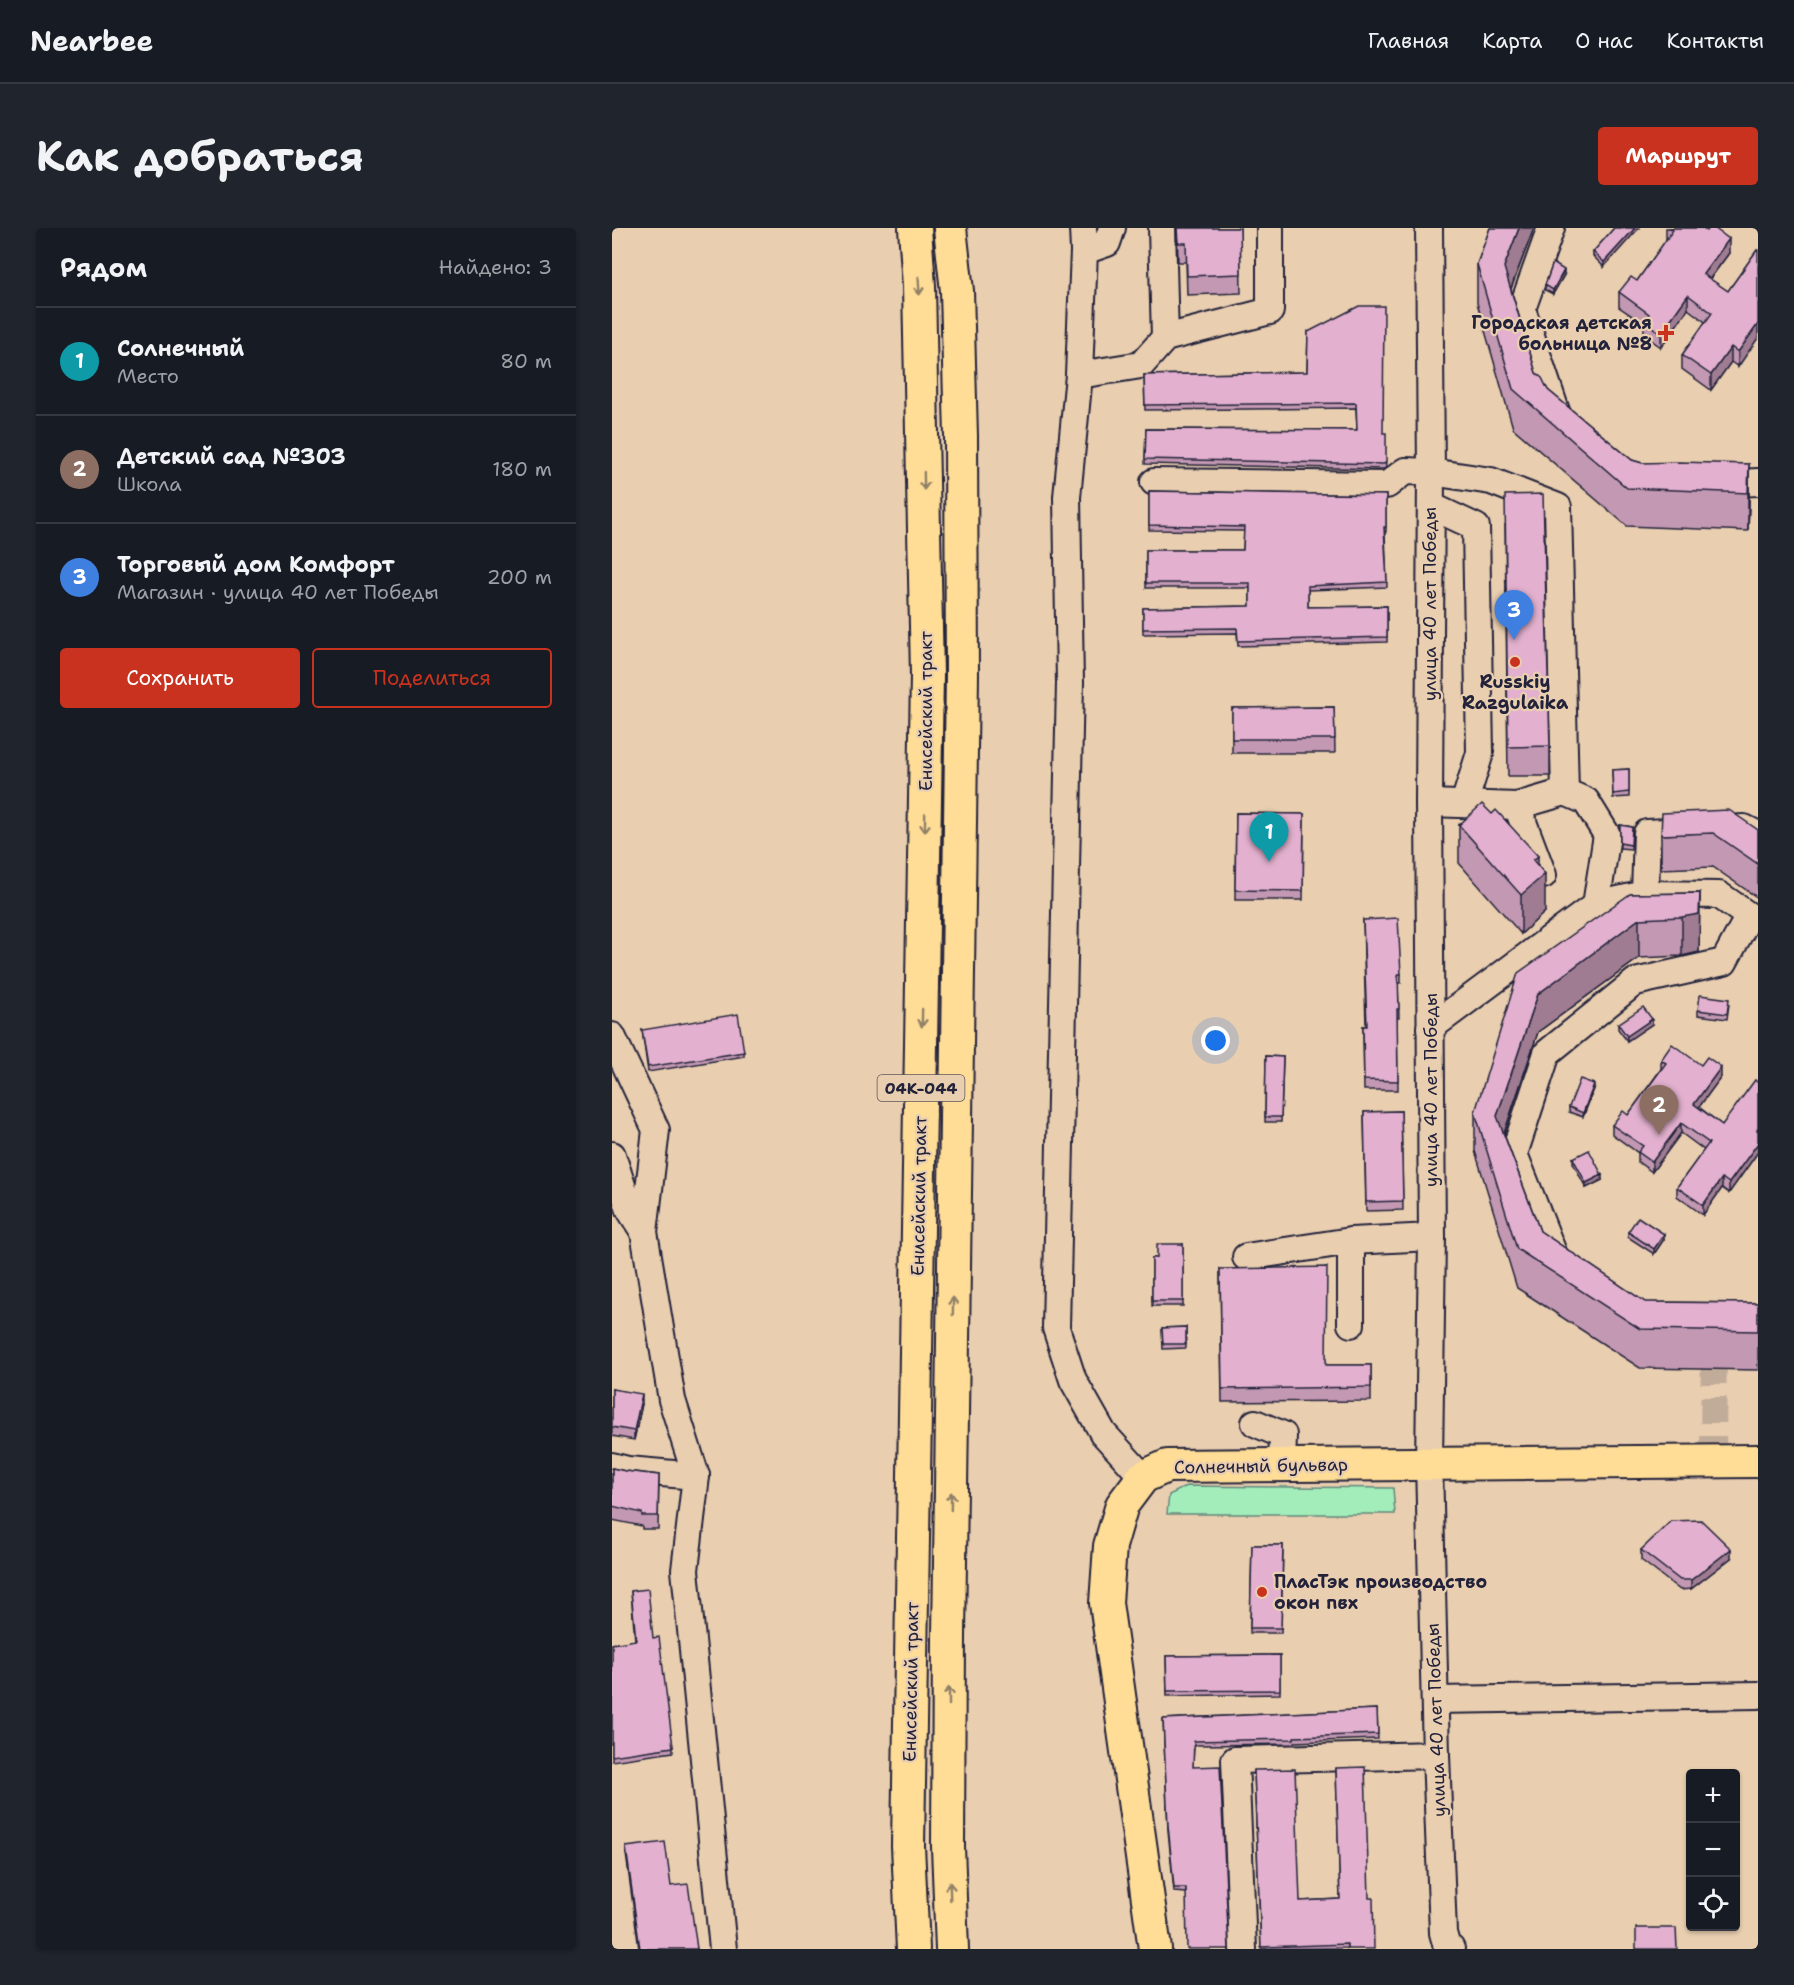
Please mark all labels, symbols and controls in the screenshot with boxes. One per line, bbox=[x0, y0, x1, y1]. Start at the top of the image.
text: Nearbee bbox=[30, 22, 153, 60]
text: Главная bbox=[1368, 27, 1449, 55]
text: Карта bbox=[1482, 27, 1542, 55]
text: О нас bbox=[1575, 27, 1633, 55]
text: Контакты bbox=[1666, 27, 1764, 55]
button: Маршрут bbox=[1598, 127, 1758, 185]
text: Как добраться bbox=[36, 128, 364, 184]
text: Рядом bbox=[60, 250, 147, 285]
text: Найдено: 3 bbox=[439, 254, 552, 280]
one-way arrow bbox=[913, 276, 924, 296]
place label: Городская детская больница №8 bbox=[1471, 311, 1652, 356]
marker: Городская детская больница №8 bbox=[1657, 324, 1675, 342]
text: Солнечный bbox=[117, 334, 244, 363]
text: 1 bbox=[75, 348, 84, 374]
text: 80 m bbox=[500, 348, 552, 374]
text: Место bbox=[117, 363, 179, 389]
text: Детский сад №303 bbox=[117, 442, 346, 471]
text: 2 bbox=[73, 456, 87, 482]
text: 180 m bbox=[492, 456, 552, 482]
text: Школа bbox=[117, 471, 182, 497]
one-way arrow bbox=[918, 471, 929, 491]
street label: улица 40 лет Победы bbox=[1418, 507, 1442, 701]
text: Торговый дом Комфорт bbox=[117, 550, 395, 579]
text: 3 bbox=[73, 564, 87, 590]
text: 200 m bbox=[487, 564, 552, 590]
text: Магазин · улица 40 лет Победы bbox=[117, 579, 439, 605]
pin: 3 bbox=[1494, 590, 1534, 640]
street label: Енисейский тракт bbox=[914, 630, 938, 791]
button: Сохранить bbox=[60, 648, 300, 708]
button: Поделиться bbox=[312, 648, 552, 708]
marker: Russkiy Razgulaika bbox=[1508, 655, 1522, 669]
place label: Russkiy Razgulaika bbox=[1462, 670, 1569, 715]
pin: 1 bbox=[1250, 812, 1288, 862]
one-way arrow bbox=[919, 813, 931, 833]
street label: улица 40 лет Победы bbox=[1419, 993, 1443, 1187]
one-way arrow bbox=[916, 1008, 928, 1028]
your location bbox=[1201, 1026, 1230, 1055]
road number: 04К-044 bbox=[878, 1075, 964, 1101]
pin: 2 bbox=[1640, 1086, 1678, 1135]
street label: Енисейский тракт bbox=[906, 1115, 932, 1276]
one-way arrow bbox=[948, 1296, 959, 1316]
street label: Солнечный бульвар bbox=[1174, 1452, 1348, 1480]
one-way arrow bbox=[945, 1491, 957, 1511]
place label: ПласТэк производство окон пвх bbox=[1274, 1570, 1487, 1615]
marker: ПласТэк производство окон пвх bbox=[1255, 1585, 1269, 1599]
street label: Енисейский тракт bbox=[898, 1601, 924, 1762]
street label: улица 40 лет Победы bbox=[1421, 1623, 1451, 1817]
one-way arrow bbox=[943, 1686, 955, 1706]
map controls bbox=[1686, 1769, 1740, 1931]
button: + bbox=[1686, 1769, 1740, 1823]
button: − bbox=[1686, 1823, 1740, 1877]
button: locate bbox=[1686, 1877, 1740, 1931]
one-way arrow bbox=[944, 1881, 955, 1901]

